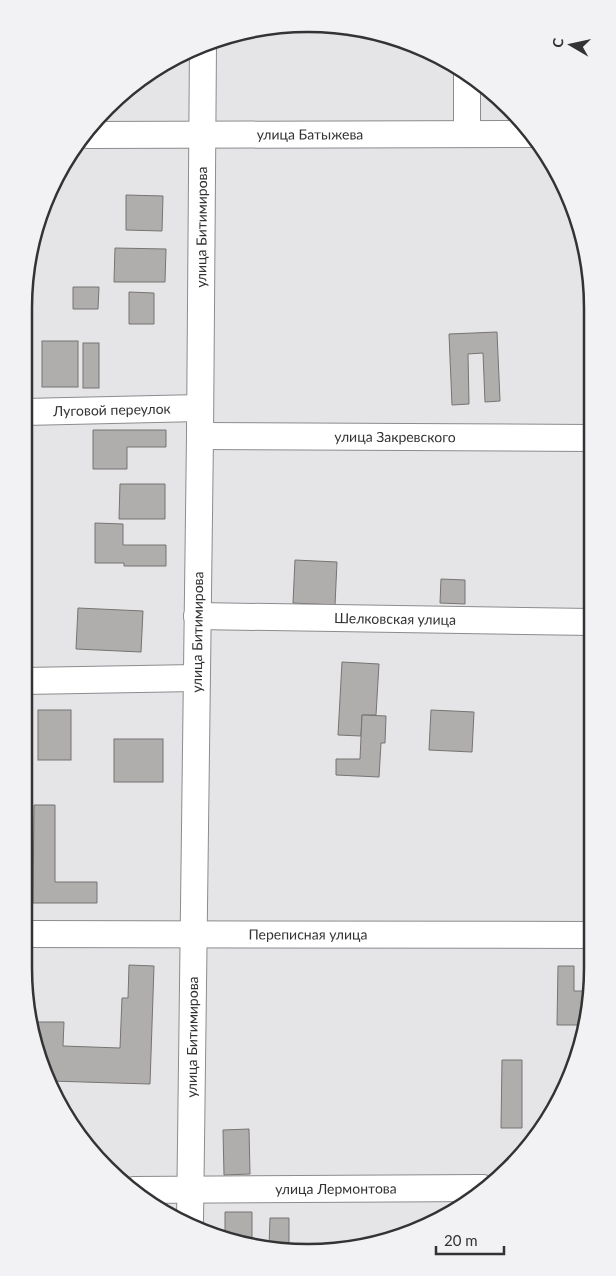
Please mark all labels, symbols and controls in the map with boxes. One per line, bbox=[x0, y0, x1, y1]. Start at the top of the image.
north arrow bbox=[546, 20, 596, 70]
text: С bbox=[549, 36, 567, 49]
street label: улица Батыжева bbox=[257, 125, 363, 143]
street label: улица Битимирова bbox=[192, 166, 210, 288]
street label: Луговой переулок bbox=[52, 400, 172, 419]
street label: улица Закревского bbox=[334, 428, 456, 445]
street label: улица Битимирова bbox=[188, 571, 206, 693]
street label: Шелковская улица bbox=[334, 609, 456, 628]
street label: Переписная улица bbox=[248, 925, 368, 943]
street label: улица Битимирова bbox=[183, 976, 201, 1098]
street label: улица Лермонтова bbox=[275, 1179, 397, 1197]
scale bar bbox=[436, 1224, 504, 1256]
text: 20 m bbox=[444, 1231, 478, 1249]

